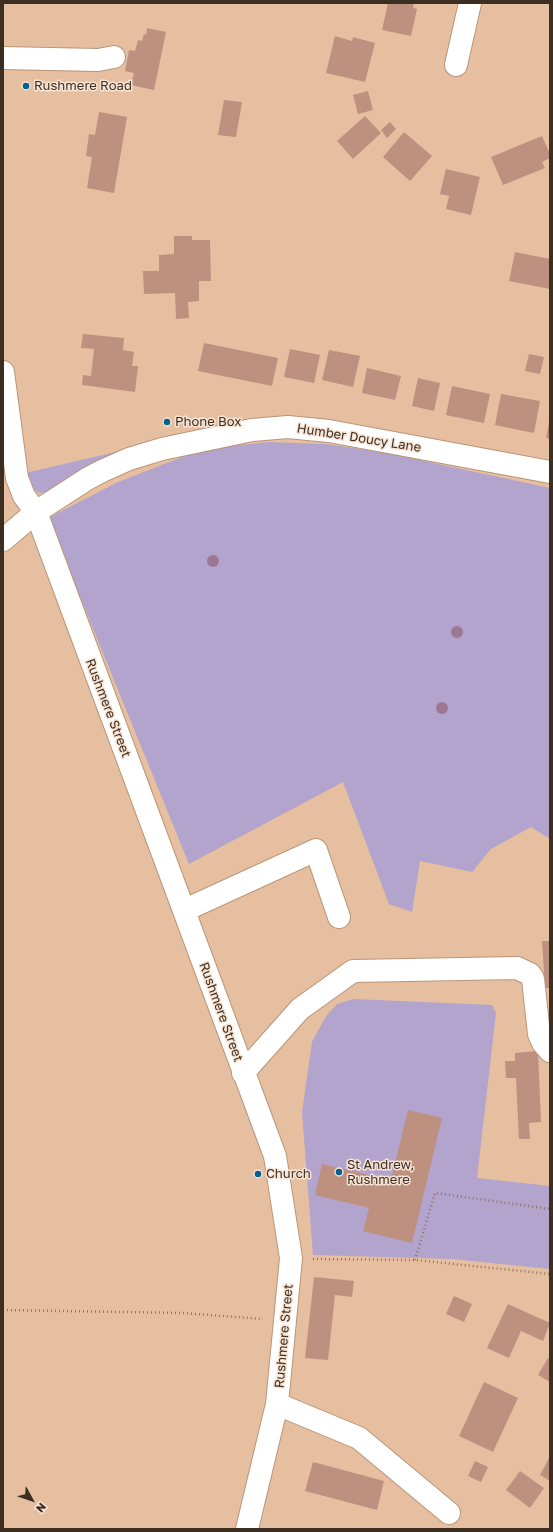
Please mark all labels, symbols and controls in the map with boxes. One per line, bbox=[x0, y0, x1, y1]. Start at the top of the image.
place label: Rushmere Road bbox=[34, 78, 132, 94]
marker: Rushmere Road bbox=[21, 81, 31, 91]
place label: Phone Box bbox=[175, 414, 241, 430]
marker: Phone Box bbox=[162, 417, 172, 427]
street label: Humber Doucy Lane bbox=[296, 420, 422, 456]
street label: Rushmere Street bbox=[82, 656, 134, 760]
street label: Rushmere Street bbox=[196, 960, 246, 1064]
place label: St Andrew, Rushmere bbox=[347, 1157, 414, 1188]
place label: Church bbox=[266, 1166, 311, 1182]
marker: St Andrew, Rushmere bbox=[334, 1167, 344, 1177]
marker: Church bbox=[253, 1169, 263, 1179]
street label: Rushmere Street bbox=[272, 1283, 296, 1389]
north arrow bbox=[12, 1480, 52, 1520]
text: N bbox=[34, 1501, 49, 1515]

